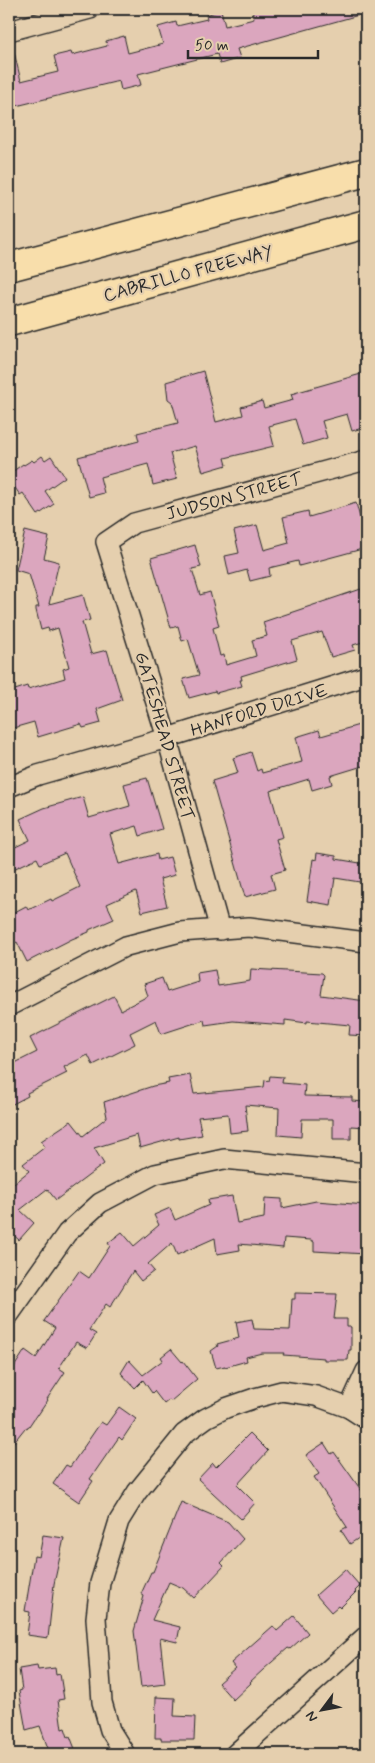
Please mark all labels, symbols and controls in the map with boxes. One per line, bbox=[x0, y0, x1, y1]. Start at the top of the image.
scale bar bbox=[188, 28, 318, 60]
text: 50 m bbox=[195, 36, 229, 56]
street label: CABRILLO FREEWAY bbox=[101, 240, 276, 308]
street label: JUDSON STREET bbox=[164, 467, 306, 527]
street label: GATESHEAD STREET bbox=[128, 649, 200, 823]
street label: HANFORD DRIVE bbox=[188, 679, 331, 743]
north arrow bbox=[298, 1686, 348, 1736]
text: N bbox=[302, 1708, 322, 1725]

